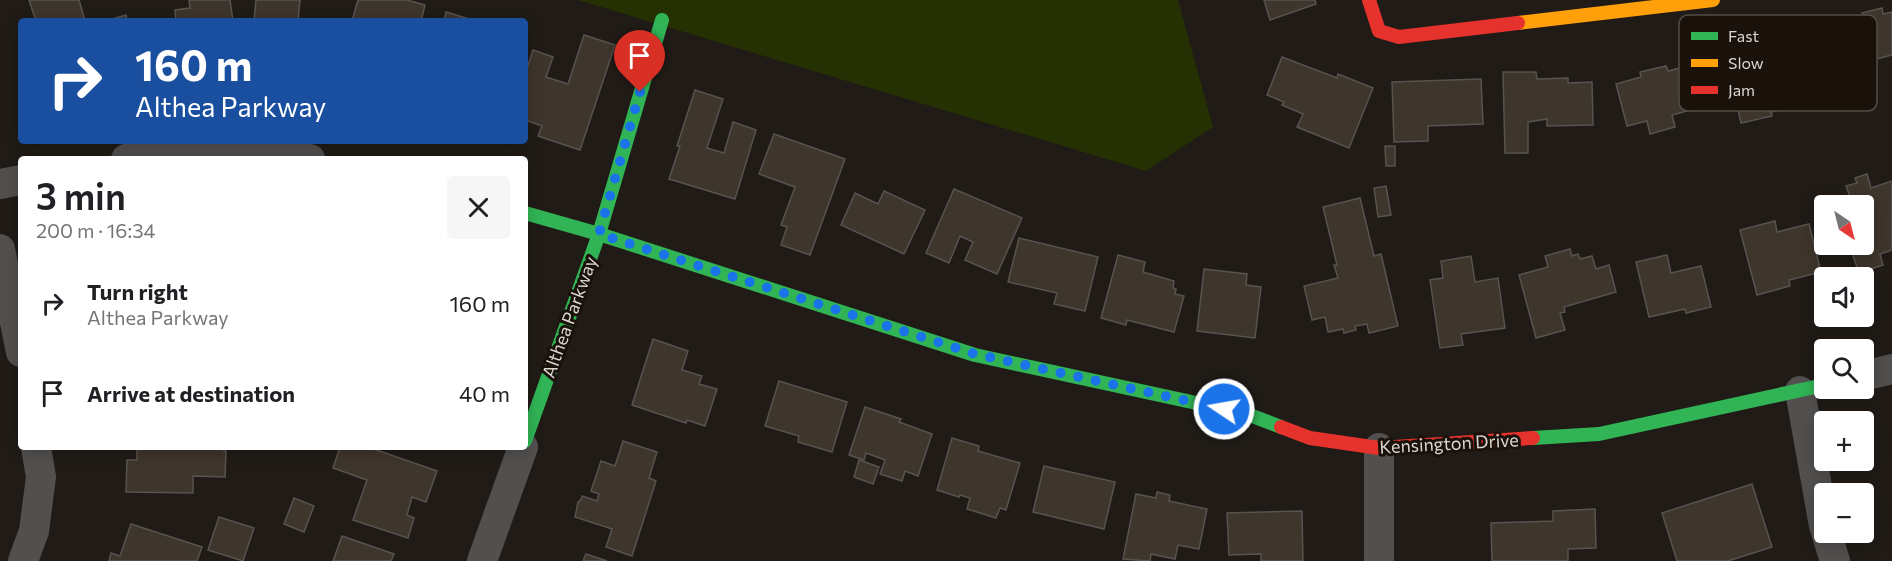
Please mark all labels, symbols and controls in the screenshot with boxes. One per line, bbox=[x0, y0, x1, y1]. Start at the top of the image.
legend bbox=[1679, 15, 1877, 111]
text: Fast bbox=[1728, 26, 1759, 45]
pin bbox=[614, 30, 665, 92]
text: 160 m bbox=[135, 38, 253, 90]
icon: arrive bbox=[623, 39, 656, 72]
icon: right bbox=[36, 42, 114, 120]
text: Slow bbox=[1728, 53, 1764, 72]
text: Jam bbox=[1728, 80, 1755, 99]
text: Althea Parkway bbox=[135, 90, 326, 123]
text: 3 min bbox=[36, 173, 126, 217]
button: close bbox=[447, 176, 510, 239]
north arrow bbox=[1814, 195, 1874, 255]
map controls bbox=[1814, 195, 1874, 543]
text: 200 m · 16:34 bbox=[36, 218, 156, 242]
street label: Althea Parkway bbox=[537, 253, 601, 381]
button: sound bbox=[1814, 267, 1874, 327]
text: Turn right bbox=[87, 278, 188, 305]
icon: right bbox=[36, 287, 69, 320]
text: 160 m bbox=[449, 290, 510, 317]
text: Althea Parkway bbox=[87, 305, 229, 329]
button: search bbox=[1814, 339, 1874, 399]
icon: arrive bbox=[36, 377, 69, 410]
position arrow bbox=[1192, 377, 1256, 441]
text: Arrive at destination bbox=[87, 380, 295, 407]
text: 40 m bbox=[459, 380, 510, 407]
button: + bbox=[1814, 411, 1874, 471]
street label: Kensington Drive bbox=[1379, 428, 1519, 458]
button: − bbox=[1814, 483, 1874, 543]

